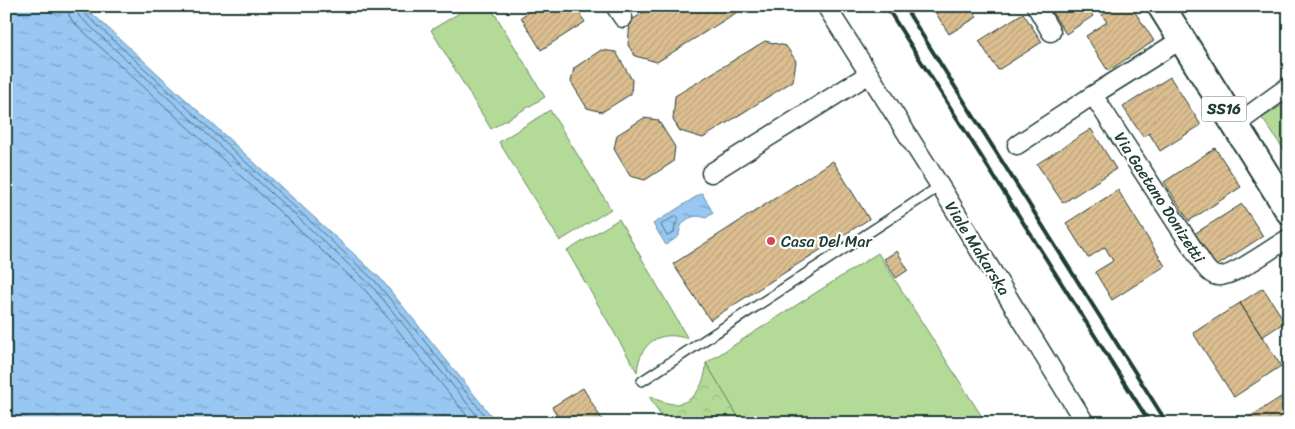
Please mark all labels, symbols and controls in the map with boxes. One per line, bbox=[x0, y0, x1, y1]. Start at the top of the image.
road number: SS16 bbox=[1202, 96, 1246, 122]
street label: Via Gaetano Donizetti bbox=[1106, 126, 1213, 269]
street label: Viale Makarska bbox=[937, 195, 1018, 301]
place label: Casa Del Mar bbox=[781, 227, 874, 256]
marker: Casa Del Mar bbox=[765, 235, 777, 247]

